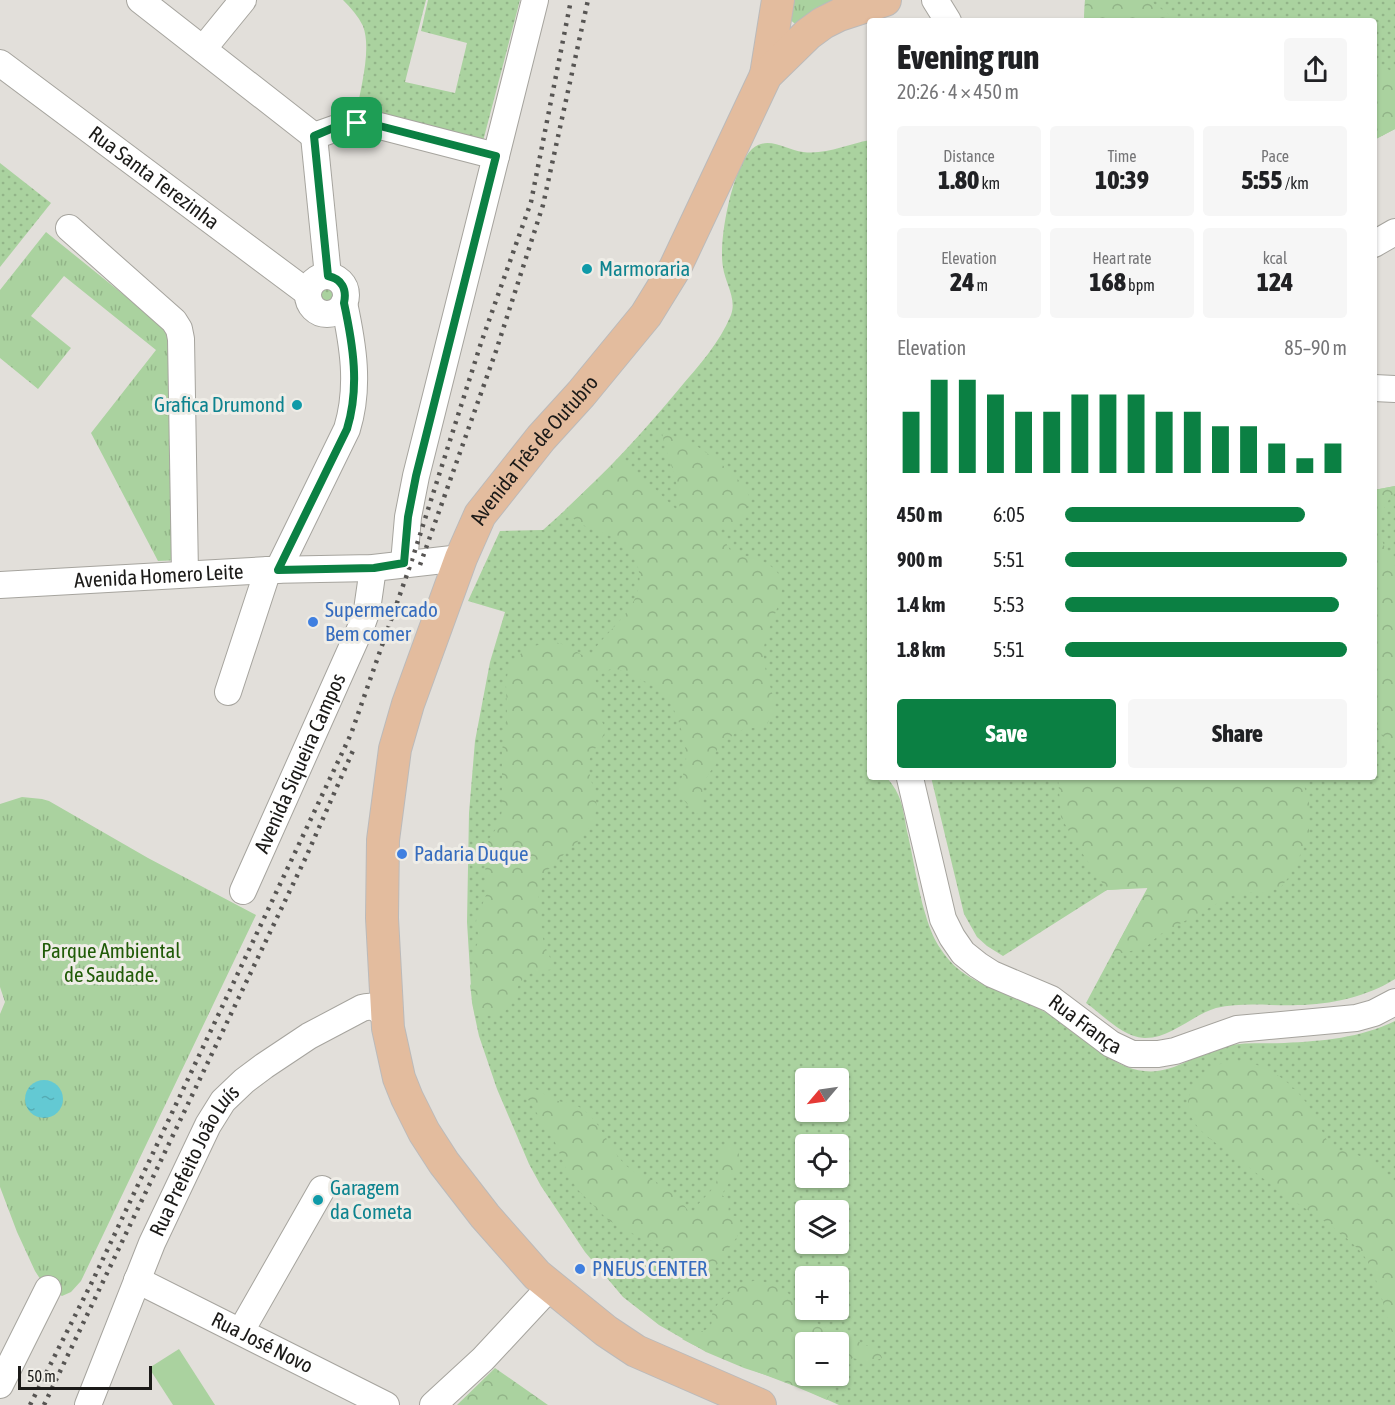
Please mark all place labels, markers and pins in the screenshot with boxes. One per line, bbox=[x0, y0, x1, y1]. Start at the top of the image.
pin bbox=[331, 97, 382, 148]
place label: Marmoraria bbox=[599, 256, 690, 280]
marker: Marmoraria bbox=[580, 262, 594, 276]
place label: Grafica Drumond bbox=[154, 392, 285, 416]
marker: Grafica Drumond bbox=[290, 398, 304, 412]
place label: Supermercado Bem comer bbox=[325, 597, 438, 645]
marker: Supermercado Bem comer bbox=[306, 615, 320, 629]
place label: Padaria Duque bbox=[414, 841, 529, 865]
marker: Padaria Duque bbox=[395, 847, 409, 861]
place label: Garagem da Cometa bbox=[330, 1175, 412, 1223]
marker: Garagem da Cometa bbox=[311, 1193, 325, 1207]
place label: PNEUS CENTER bbox=[592, 1256, 708, 1280]
marker: PNEUS CENTER bbox=[573, 1262, 587, 1276]

